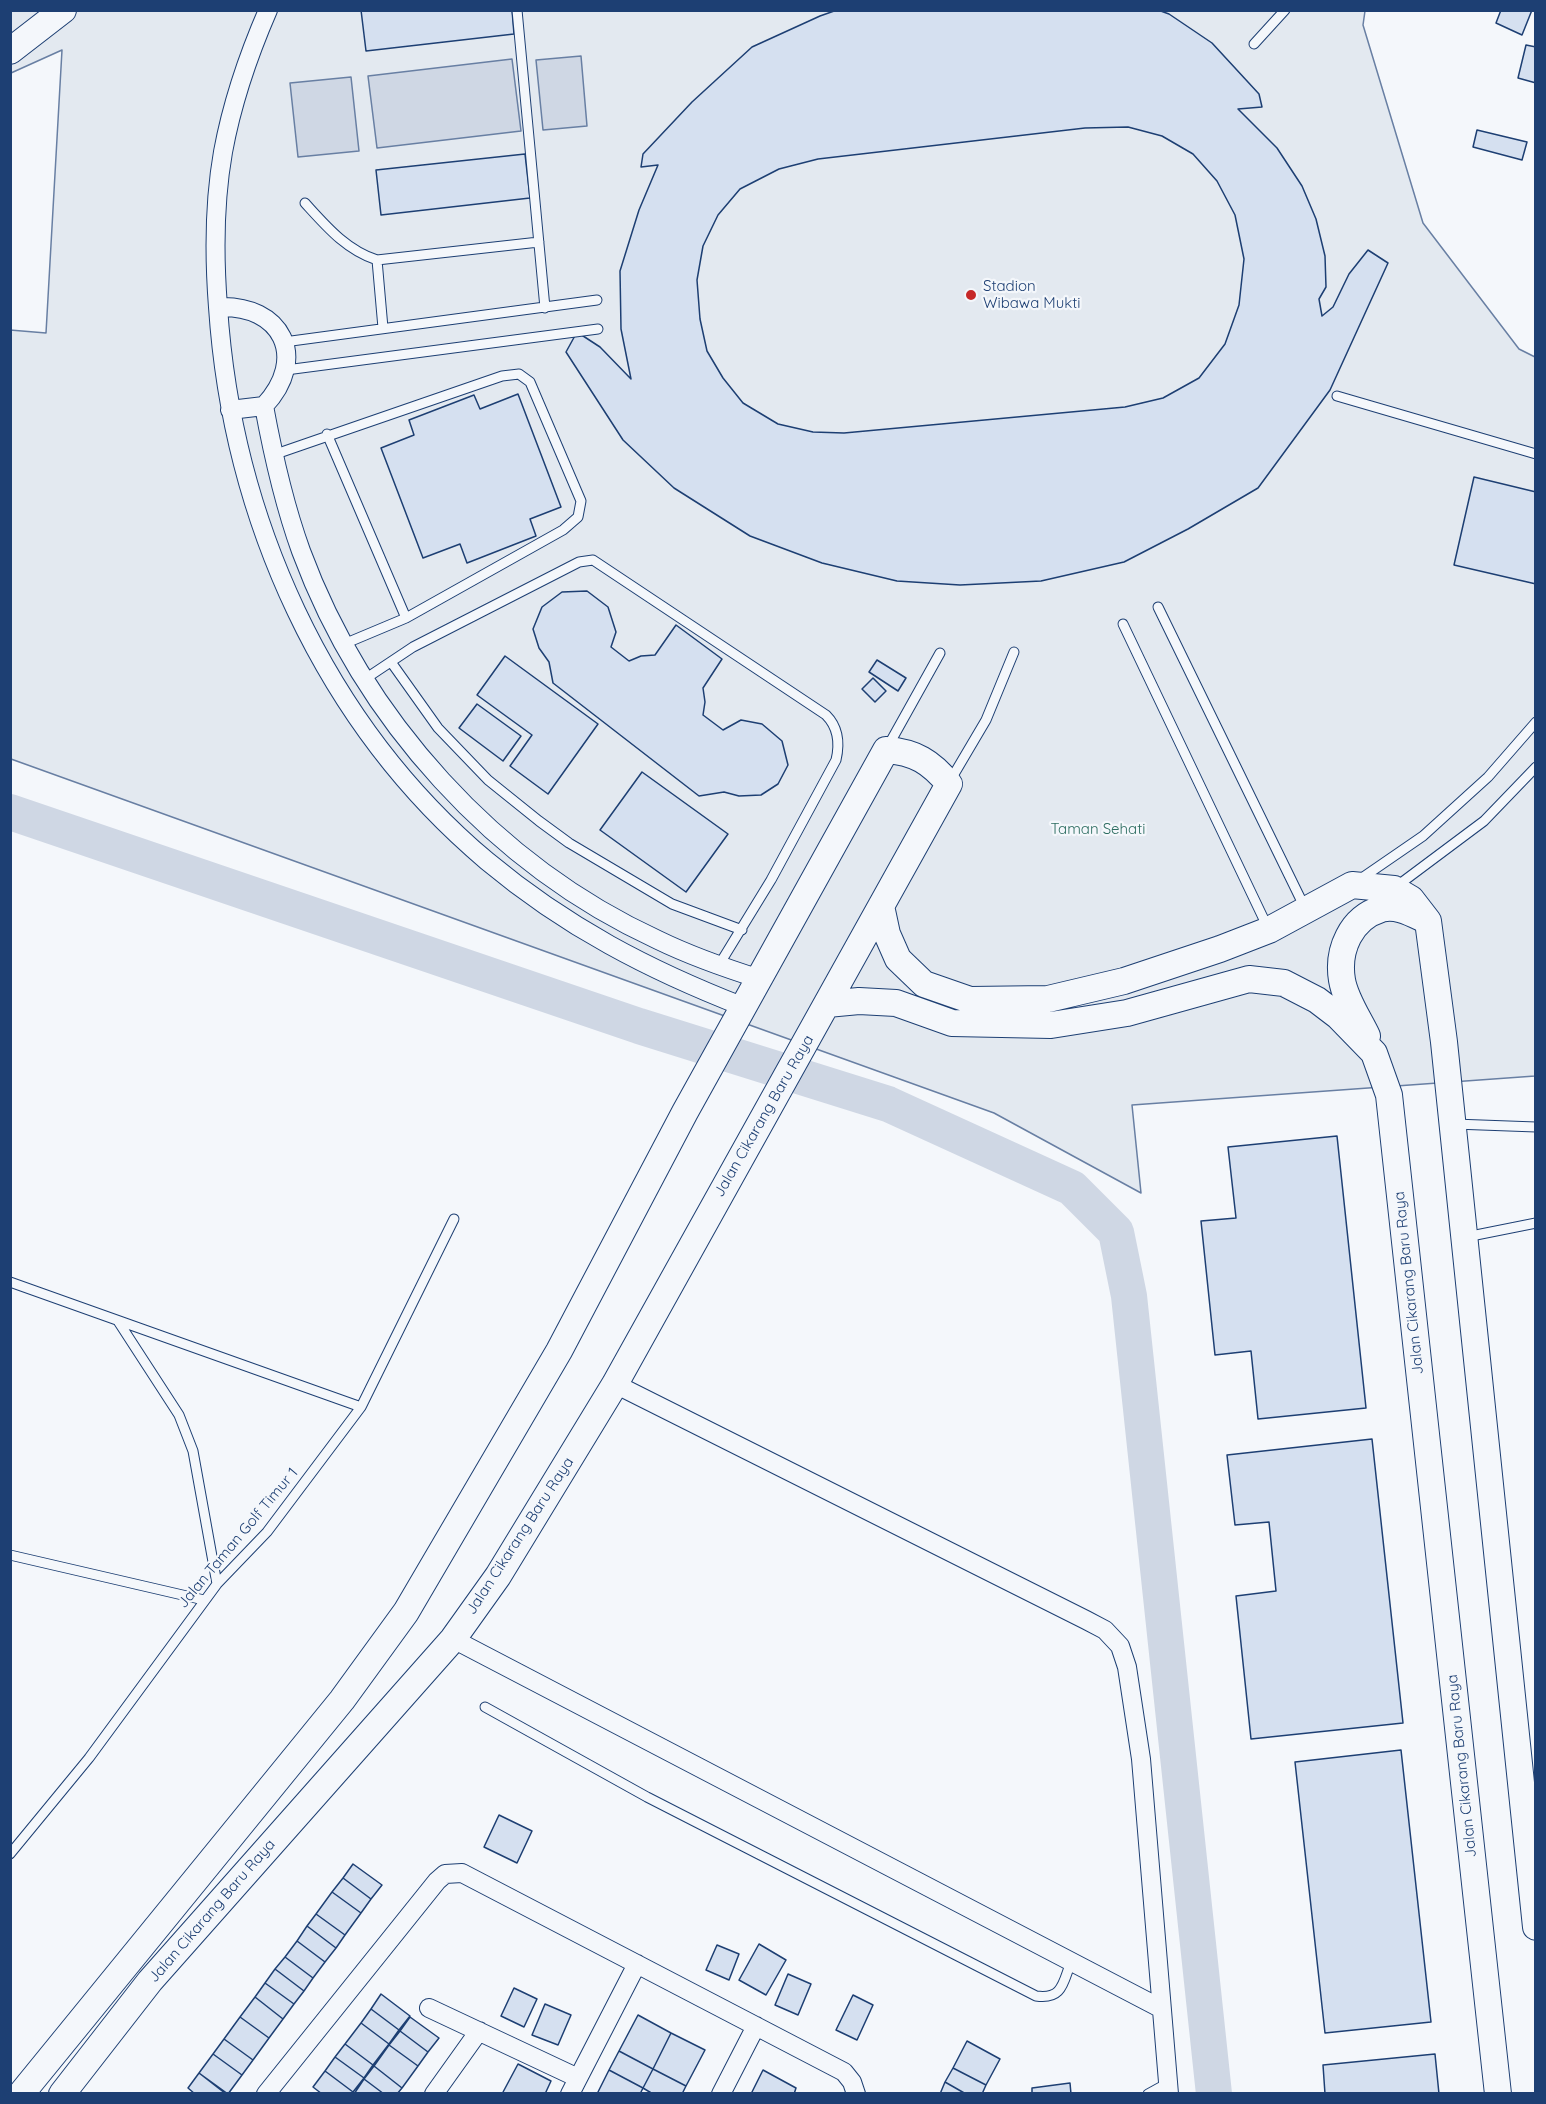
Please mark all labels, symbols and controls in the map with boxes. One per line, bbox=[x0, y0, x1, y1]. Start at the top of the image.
place label: Stadion Wibawa Mukti bbox=[983, 277, 1081, 312]
marker: Stadion Wibawa Mukti bbox=[964, 288, 978, 302]
park label: Taman Sehati bbox=[1051, 820, 1145, 838]
street label: Jalan Cikarang Baru Raya bbox=[710, 1032, 818, 1200]
street label: Jalan Cikarang Baru Raya bbox=[1390, 1191, 1428, 1375]
street label: Jalan Cikarang Baru Raya bbox=[462, 1454, 578, 1618]
street label: Jalan Taman Golf Timur 1 bbox=[174, 1464, 302, 1612]
street label: Jalan Cikarang Baru Raya bbox=[1443, 1674, 1481, 1858]
street label: Jalan Cikarang Baru Raya bbox=[145, 1836, 279, 1986]

